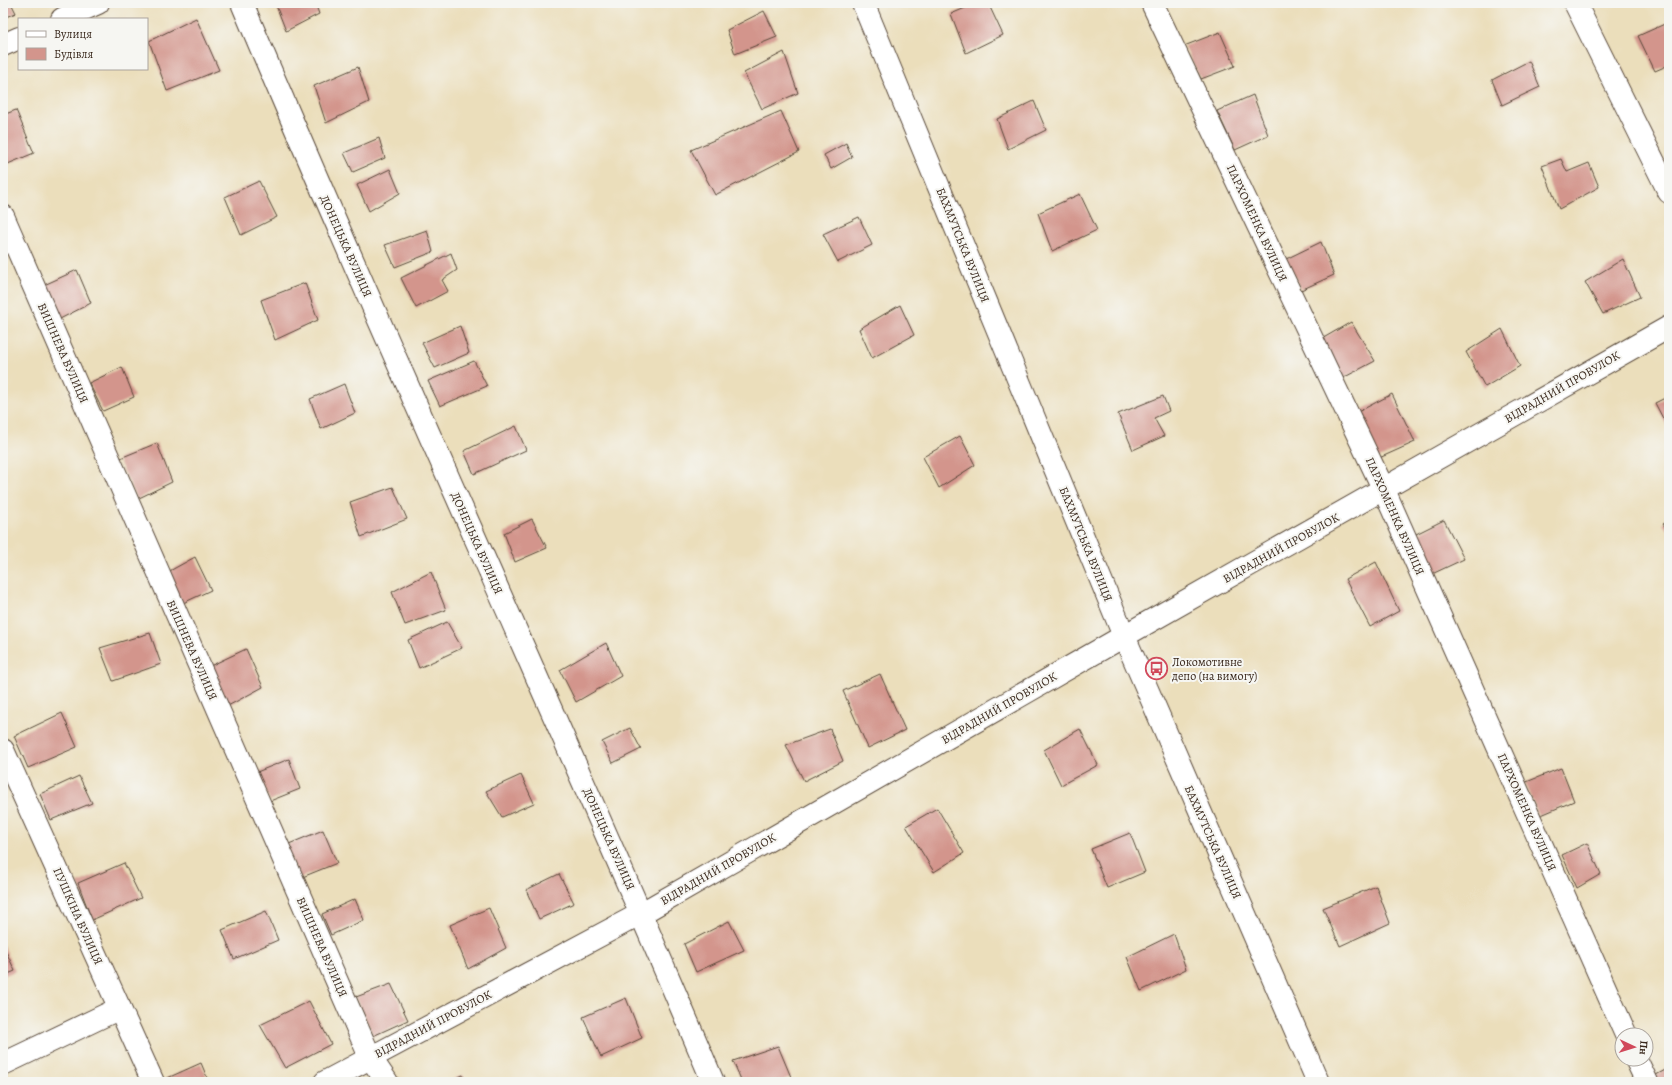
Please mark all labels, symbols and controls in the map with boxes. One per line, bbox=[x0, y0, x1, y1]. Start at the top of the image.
legend bbox=[18, 18, 148, 70]
text: Вулиця bbox=[54, 26, 92, 42]
text: Будівля bbox=[54, 46, 94, 62]
street label: ПАРХОМЕНКА ВУЛИЦЯ bbox=[1223, 162, 1291, 284]
street label: БАХМУТСЬКА ВУЛИЦЯ bbox=[933, 185, 993, 305]
street label: ДОНЕЦЬКА ВУЛИЦЯ bbox=[316, 192, 376, 300]
street label: ВИШНЕВА ВУЛИЦЯ bbox=[34, 300, 92, 406]
street label: ВІДРАДНИЙ ПРОВУЛОК bbox=[1501, 347, 1623, 427]
street label: ПАРХОМЕНКА ВУЛИЦЯ bbox=[1362, 455, 1428, 577]
street label: БАХМУТСЬКА ВУЛИЦЯ bbox=[1056, 484, 1116, 604]
street label: ДОНЕЦЬКА ВУЛИЦЯ bbox=[447, 489, 507, 597]
street label: ВІДРАДНИЙ ПРОВУЛОК bbox=[1220, 509, 1342, 587]
street label: ВИШНЕВА ВУЛИЦЯ bbox=[163, 597, 221, 703]
place label: Локомотивне депо (на вимогу) bbox=[1171, 654, 1257, 684]
bus stop icon: Локомотивне депо (на вимогу) bbox=[1144, 656, 1170, 682]
street label: ВІДРАДНИЙ ПРОВУЛОК bbox=[938, 668, 1060, 748]
street label: ПАРХОМЕНКА ВУЛИЦЯ bbox=[1494, 751, 1560, 873]
street label: БАХМУТСЬКА ВУЛИЦЯ bbox=[1181, 783, 1245, 901]
street label: ДОНЕЦЬКА ВУЛИЦЯ bbox=[579, 785, 639, 893]
street label: ВІДРАДНИЙ ПРОВУЛОК bbox=[657, 829, 779, 909]
street label: ПУШКІНА ВУЛИЦЯ bbox=[49, 865, 107, 967]
street label: ВИШНЕВА ВУЛИЦЯ bbox=[293, 894, 351, 1000]
street label: ВІДРАДНИЙ ПРОВУЛОК bbox=[372, 986, 495, 1062]
north arrow bbox=[1614, 1027, 1654, 1067]
text: Пн bbox=[1635, 1040, 1651, 1056]

